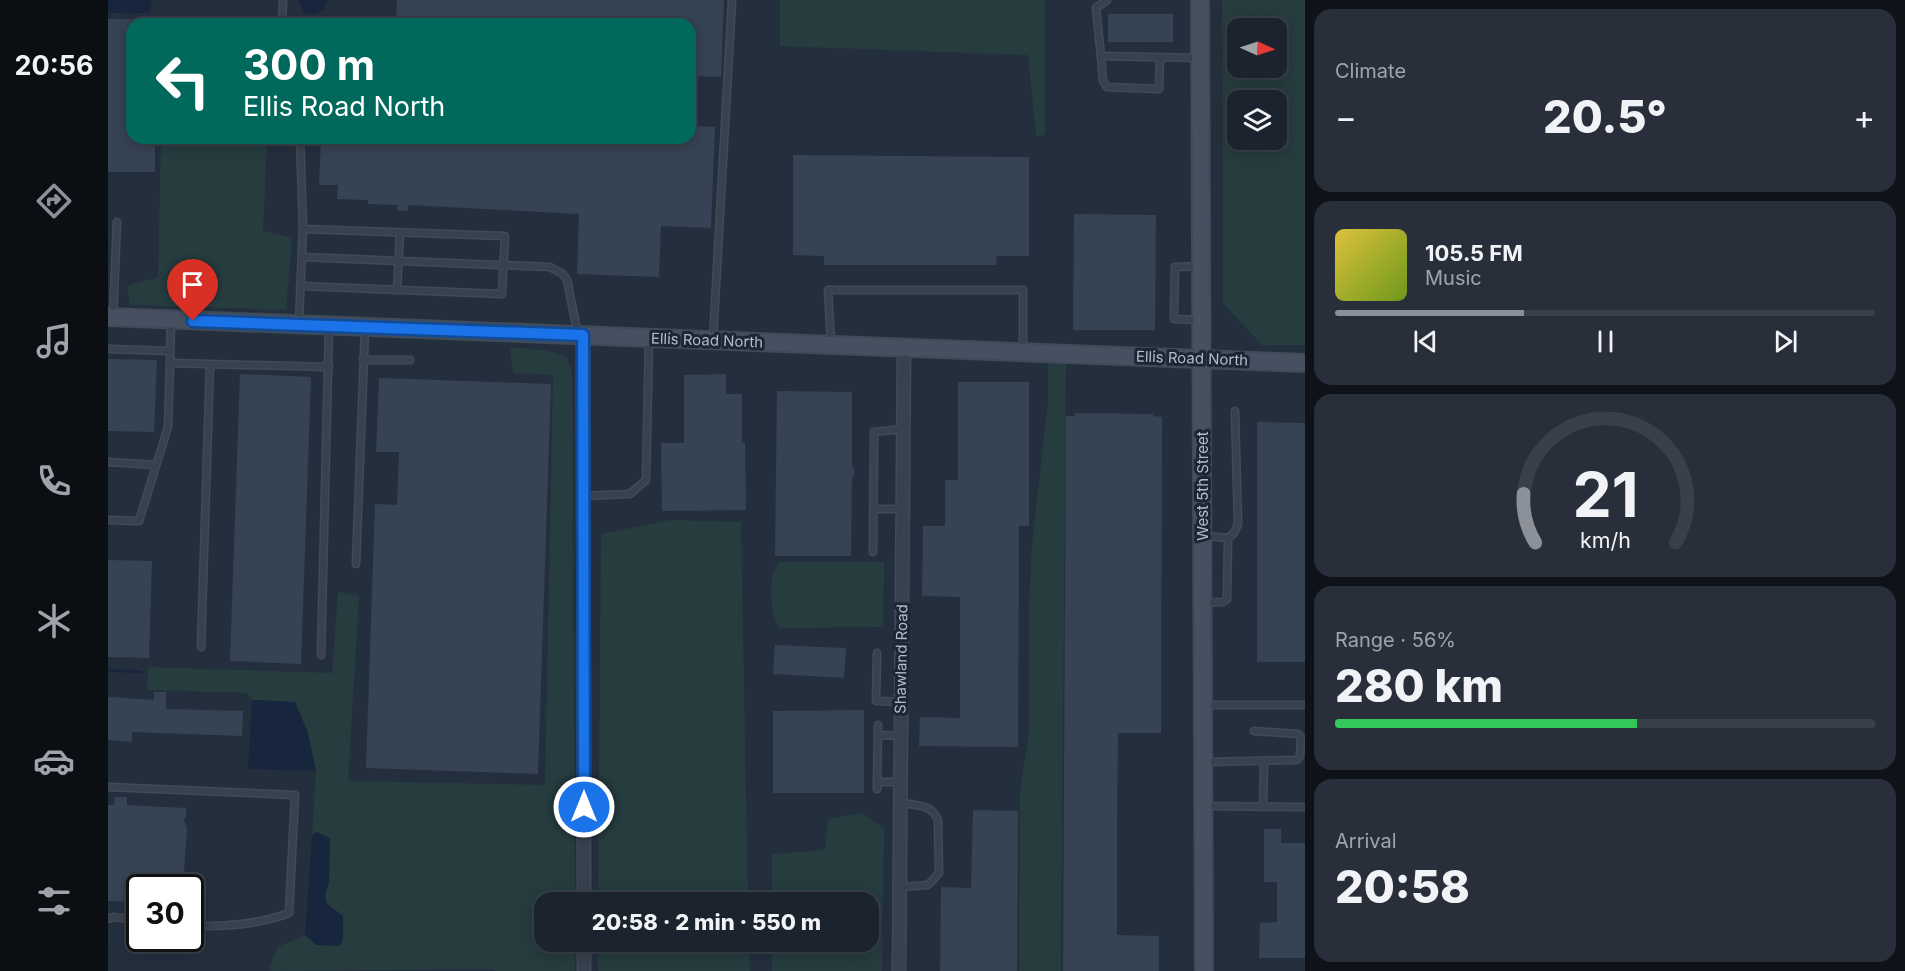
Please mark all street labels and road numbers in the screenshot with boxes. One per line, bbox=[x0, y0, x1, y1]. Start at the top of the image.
street label: Ellis Road North bbox=[650, 329, 764, 351]
street label: Ellis Road North bbox=[1135, 347, 1249, 369]
street label: West 5th Street bbox=[1193, 431, 1212, 541]
street label: Shawland Road bbox=[891, 604, 911, 714]

